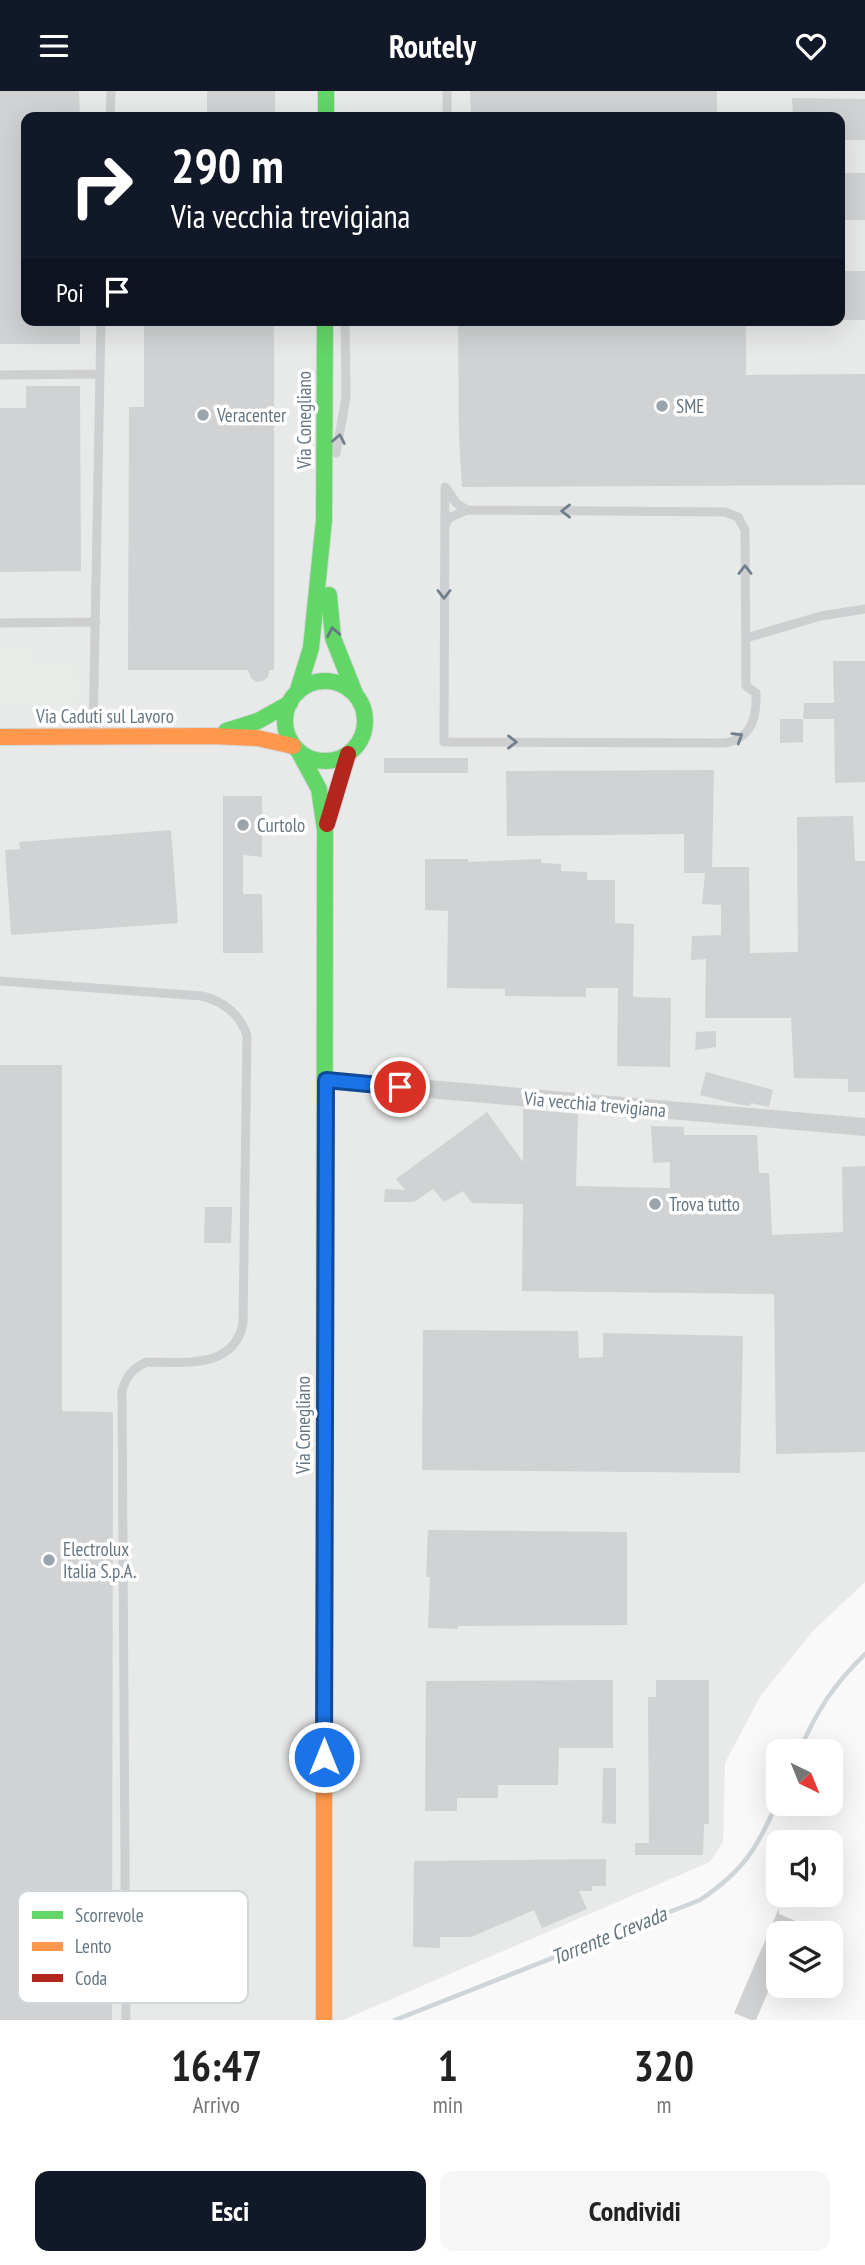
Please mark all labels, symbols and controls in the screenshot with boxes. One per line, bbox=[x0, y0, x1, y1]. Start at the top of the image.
text: Routely bbox=[389, 25, 476, 67]
icon: menu bbox=[35, 27, 73, 65]
icon: heart bbox=[792, 27, 830, 65]
text: 290 m bbox=[171, 133, 284, 197]
icon: right bbox=[56, 140, 147, 231]
text: Via vecchia trevigiana bbox=[171, 195, 410, 237]
icon: arrive bbox=[98, 273, 136, 311]
text: Poi bbox=[56, 276, 84, 309]
street label: Via Conegliano bbox=[292, 371, 316, 470]
place label: SME bbox=[676, 394, 704, 418]
marker: SME bbox=[654, 398, 670, 414]
place label: Veracenter bbox=[216, 403, 287, 427]
marker: Veracenter bbox=[195, 407, 211, 423]
one-way arrow bbox=[331, 433, 346, 445]
one-way arrow bbox=[561, 503, 571, 519]
one-way arrow bbox=[737, 564, 753, 574]
one-way arrow bbox=[437, 589, 452, 600]
one-way arrow bbox=[326, 626, 341, 638]
street label: Via Caduti sul Lavoro bbox=[35, 704, 174, 728]
one-way arrow bbox=[730, 732, 743, 745]
one-way arrow bbox=[507, 734, 518, 750]
place label: Curtolo bbox=[257, 813, 305, 837]
marker: Curtolo bbox=[235, 817, 251, 833]
pin bbox=[370, 1057, 430, 1117]
icon: arrive bbox=[381, 1068, 419, 1106]
street label: Via vecchia trevigiana bbox=[522, 1086, 667, 1122]
place label: Trova tutto bbox=[669, 1192, 740, 1216]
marker: Trova tutto bbox=[647, 1196, 663, 1212]
street label: Via Conegliano bbox=[291, 1376, 315, 1475]
place label: Electrolux Italia S.p.A. bbox=[63, 1537, 136, 1583]
marker: Electrolux Italia S.p.A. bbox=[41, 1552, 57, 1568]
position arrow bbox=[287, 1720, 361, 1794]
north arrow bbox=[766, 1739, 844, 1817]
map controls bbox=[766, 1739, 843, 1998]
button: sound bbox=[766, 1830, 843, 1907]
legend bbox=[18, 1891, 248, 2003]
water label: Torrente Crevada bbox=[547, 1900, 672, 1971]
text: Scorrevole bbox=[75, 1903, 144, 1927]
button: layers bbox=[766, 1921, 843, 1998]
text: Lento bbox=[75, 1934, 112, 1958]
text: Coda bbox=[75, 1966, 107, 1990]
text: 16:47 bbox=[171, 2038, 262, 2093]
text: 1 bbox=[438, 2038, 458, 2093]
text: 320 bbox=[634, 2038, 694, 2093]
text: Arrivo bbox=[193, 2090, 240, 2119]
text: min bbox=[433, 2090, 463, 2119]
text: m bbox=[656, 2090, 671, 2119]
button: Esci bbox=[35, 2171, 426, 2251]
button: Condividi bbox=[440, 2171, 830, 2251]

